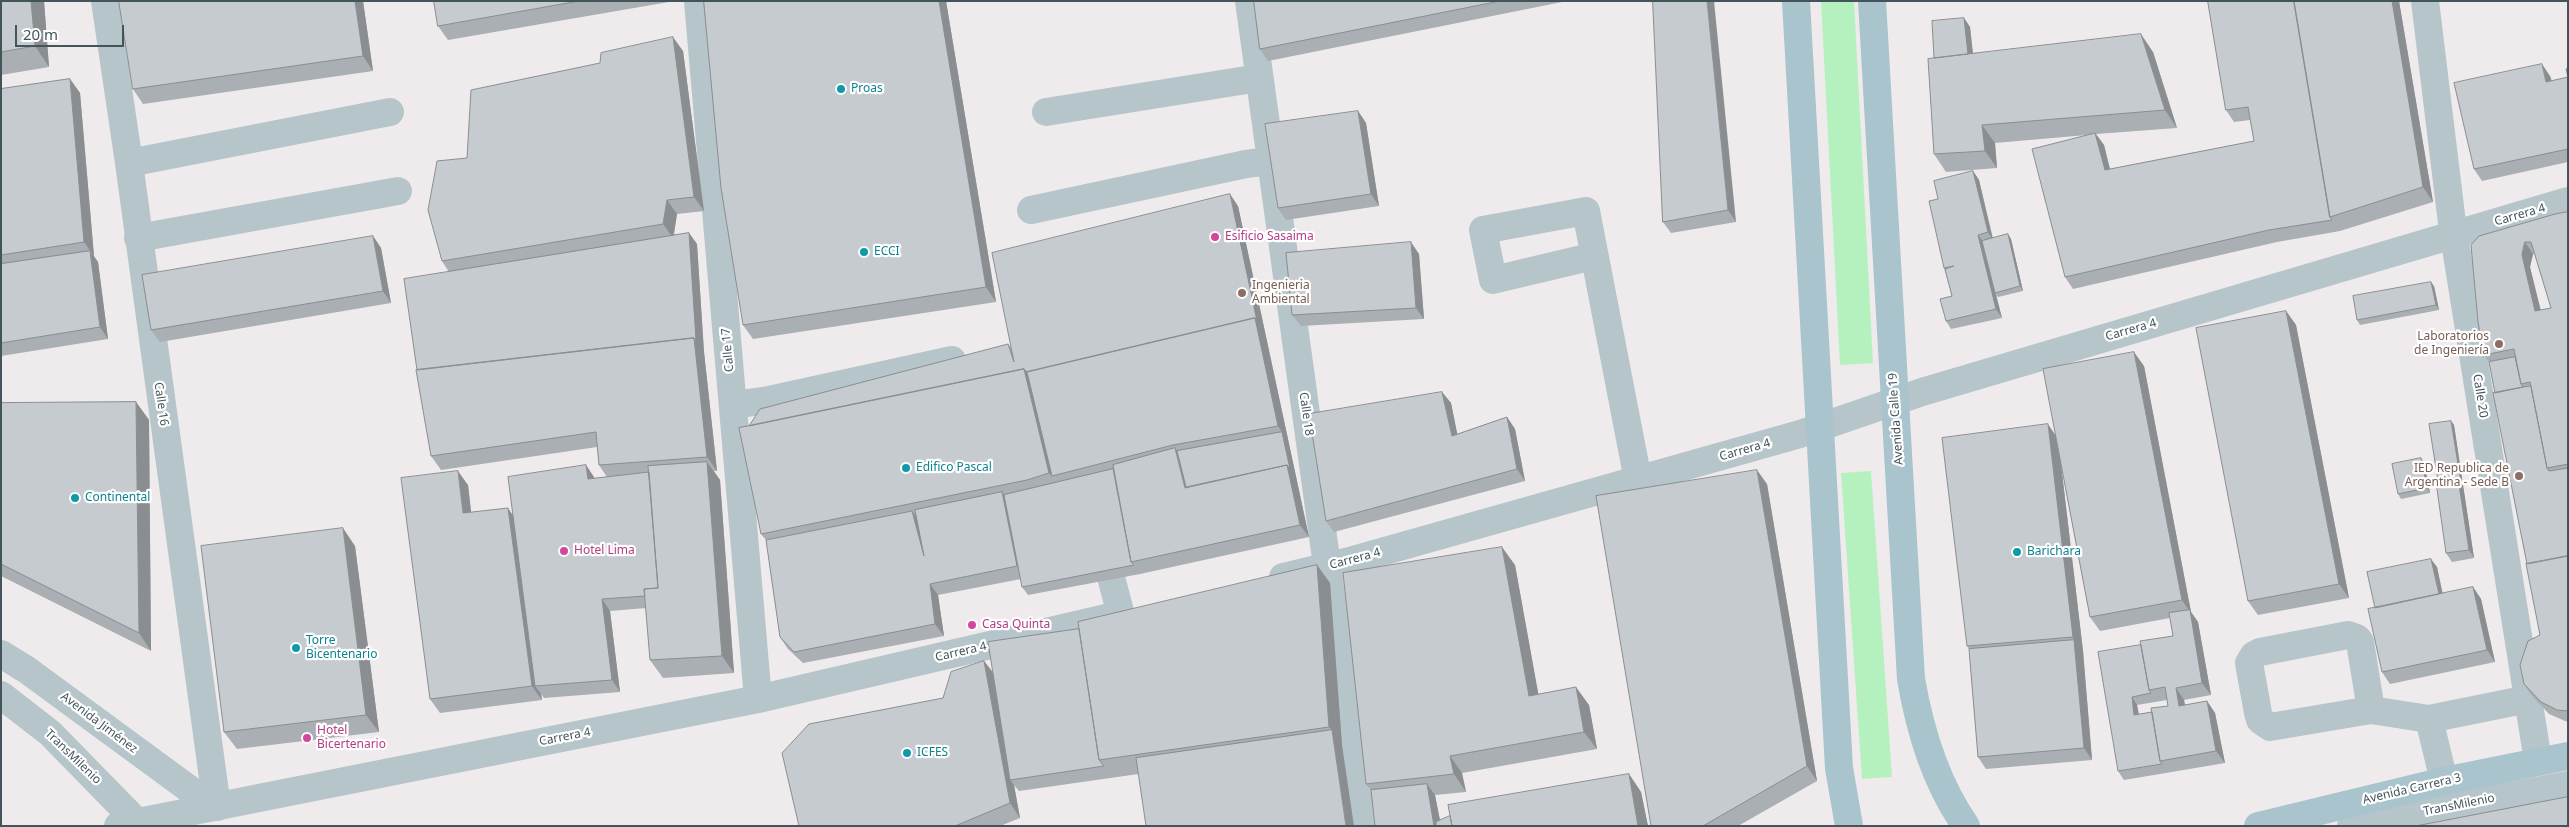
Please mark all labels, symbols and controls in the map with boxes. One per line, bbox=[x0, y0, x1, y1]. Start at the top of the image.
scale bar bbox=[18, 15, 126, 47]
text: 20 m bbox=[23, 24, 58, 44]
place label: Proas bbox=[851, 82, 883, 96]
marker: Proas bbox=[835, 83, 847, 95]
street label: Carrera 4 bbox=[2493, 201, 2547, 229]
place label: Esificio Sasaima bbox=[1225, 230, 1314, 244]
marker: Esificio Sasaima bbox=[1209, 231, 1221, 243]
place label: ECCI bbox=[874, 245, 900, 259]
marker: ECCI bbox=[858, 246, 870, 258]
place label: Ingenieria Ambiental bbox=[1252, 279, 1310, 307]
marker: Ingenieria Ambiental bbox=[1236, 287, 1248, 299]
street label: Carrera 4 bbox=[2104, 316, 2158, 344]
street label: Calle 17 bbox=[719, 327, 737, 373]
place label: Laboratorios de Ingeniería bbox=[2414, 330, 2489, 358]
marker: Laboratorios de Ingeniería bbox=[2493, 338, 2505, 350]
street label: Avenida Calle 19 bbox=[1886, 372, 1906, 466]
street label: Calle 20 bbox=[2469, 373, 2491, 419]
street label: Calle 16 bbox=[151, 381, 171, 427]
street label: Calle 18 bbox=[1296, 391, 1316, 437]
street label: Carrera 4 bbox=[1718, 436, 1772, 464]
place label: Edifico Pascal bbox=[916, 461, 992, 475]
marker: Edifico Pascal bbox=[900, 462, 912, 474]
place label: IED Republica de Argentina - Sede B bbox=[2405, 462, 2509, 490]
marker: IED Republica de Argentina - Sede B bbox=[2513, 470, 2525, 482]
place label: Continental bbox=[85, 491, 150, 505]
marker: Continental bbox=[69, 492, 81, 504]
place label: Hotel Lima bbox=[574, 544, 635, 558]
marker: Hotel Lima bbox=[558, 545, 570, 557]
street label: Carrera 4 bbox=[1328, 545, 1382, 573]
place label: Barichara bbox=[2027, 545, 2081, 559]
marker: Barichara bbox=[2011, 546, 2023, 558]
place label: Casa Quinta bbox=[982, 618, 1050, 632]
marker: Casa Quinta bbox=[966, 619, 978, 631]
place label: Torre Bicentenario bbox=[306, 634, 377, 662]
street label: Carrera 4 bbox=[934, 639, 988, 665]
marker: Torre Bicentenario bbox=[290, 642, 302, 654]
street label: Avenida Jiménez bbox=[58, 689, 140, 757]
place label: Hotel Bicertenario bbox=[317, 724, 386, 752]
street label: Carrera 4 bbox=[538, 725, 592, 749]
street label: TransMilenio bbox=[42, 727, 104, 787]
marker: Hotel Bicertenario bbox=[301, 732, 313, 744]
place label: ICFES bbox=[917, 746, 948, 760]
marker: ICFES bbox=[901, 747, 913, 759]
street label: Avenida Carrera 3 bbox=[2361, 771, 2463, 807]
street label: TransMilenio bbox=[2422, 791, 2496, 819]

